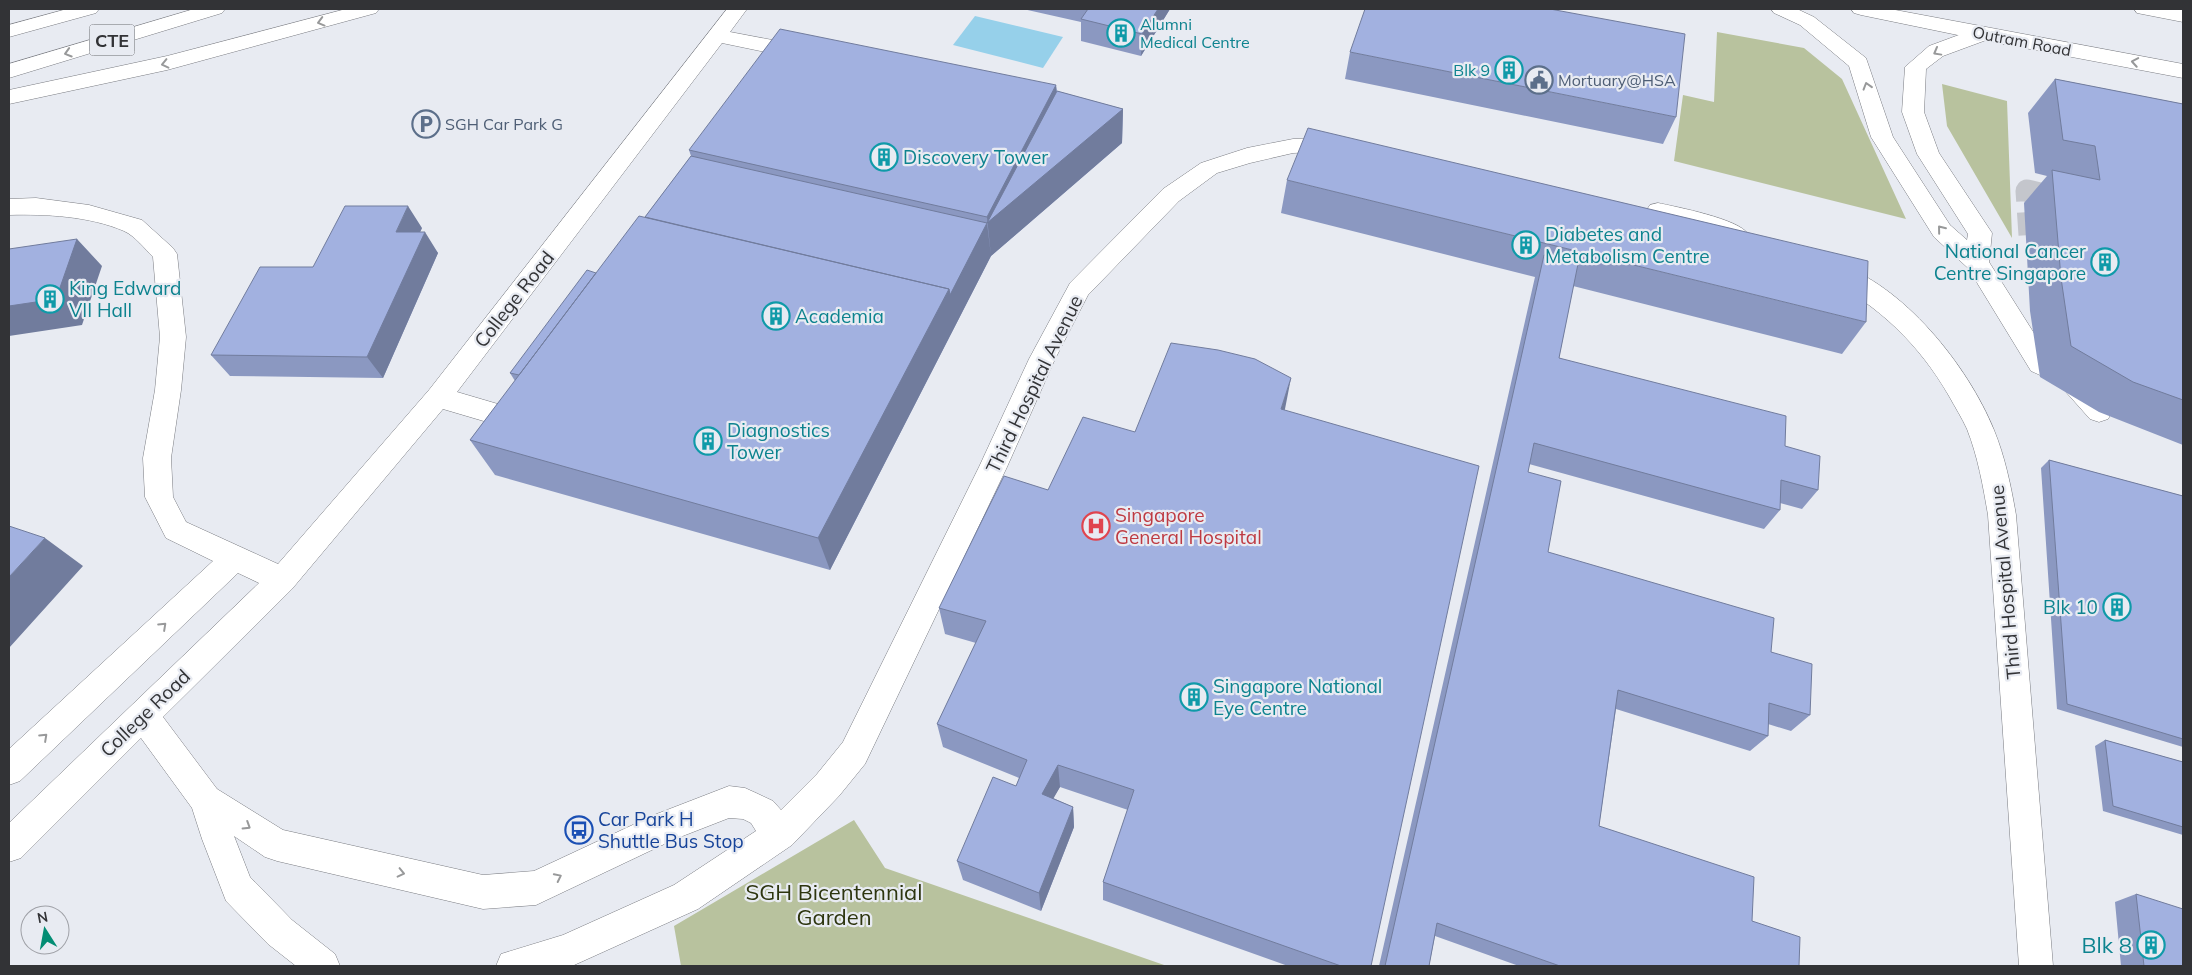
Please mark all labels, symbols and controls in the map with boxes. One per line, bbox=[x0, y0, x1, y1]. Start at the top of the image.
place label: Alumni Medical Centre bbox=[1140, 14, 1250, 52]
one-way arrow bbox=[318, 16, 326, 26]
building icon: Alumni Medical Centre bbox=[1106, 18, 1136, 48]
street label: Outram Road bbox=[1971, 22, 2073, 60]
road number: CTE bbox=[90, 24, 134, 56]
one-way arrow bbox=[1934, 46, 1943, 56]
one-way arrow bbox=[64, 48, 73, 58]
building icon: Blk 9 bbox=[1494, 55, 1524, 85]
one-way arrow bbox=[2131, 57, 2140, 67]
one-way arrow bbox=[160, 58, 169, 69]
place label: Blk 9 bbox=[1453, 60, 1490, 80]
public building icon: Mortuary@HSA bbox=[1524, 65, 1554, 95]
place label: Mortuary@HSA bbox=[1558, 70, 1676, 90]
one-way arrow bbox=[1862, 83, 1872, 91]
parking icon: SGH Car Park G bbox=[411, 109, 441, 139]
place label: SGH Car Park G bbox=[445, 114, 563, 134]
building icon: Discovery Tower bbox=[869, 142, 899, 172]
place label: Discovery Tower bbox=[903, 145, 1048, 169]
place label: Diabetes and Metabolism Centre bbox=[1545, 222, 1710, 268]
one-way arrow bbox=[1939, 226, 1947, 235]
building icon: Diabetes and Metabolism Centre bbox=[1511, 230, 1541, 260]
place label: National Cancer Centre Singapore bbox=[1934, 239, 2086, 285]
street label: College Road bbox=[469, 246, 559, 352]
building icon: National Cancer Centre Singapore bbox=[2090, 247, 2120, 277]
place label: King Edward VII Hall bbox=[69, 276, 182, 322]
building icon: King Edward VII Hall bbox=[35, 284, 65, 314]
street label: Third Hospital Avenue bbox=[981, 291, 1087, 477]
building icon: Academia bbox=[761, 301, 791, 331]
place label: Academia bbox=[795, 304, 884, 328]
place label: Diagnostics Tower bbox=[727, 418, 830, 464]
building icon: Diagnostics Tower bbox=[693, 426, 723, 456]
street label: Third Hospital Avenue bbox=[1985, 484, 2025, 680]
place label: Singapore General Hospital bbox=[1115, 503, 1262, 549]
hospital icon: Singapore General Hospital bbox=[1081, 511, 1111, 541]
building icon: Blk 10 bbox=[2102, 592, 2132, 622]
place label: Blk 10 bbox=[2043, 595, 2098, 619]
one-way arrow bbox=[157, 623, 166, 632]
street label: College Road bbox=[95, 664, 195, 762]
place label: Singapore National Eye Centre bbox=[1213, 674, 1382, 720]
building icon: Singapore National Eye Centre bbox=[1179, 682, 1209, 712]
one-way arrow bbox=[39, 734, 48, 743]
place label: Car Park H Shuttle Bus Stop bbox=[598, 807, 744, 853]
bus stop icon: Car Park H Shuttle Bus Stop bbox=[564, 815, 594, 845]
one-way arrow bbox=[242, 819, 251, 829]
one-way arrow bbox=[396, 867, 405, 878]
one-way arrow bbox=[553, 873, 562, 883]
park label: SGH Bicentennial Garden bbox=[745, 878, 923, 931]
north arrow bbox=[20, 905, 70, 955]
text: N bbox=[36, 907, 49, 927]
building icon: Blk 8 bbox=[2136, 930, 2166, 960]
place label: Blk 8 bbox=[2082, 931, 2132, 959]

